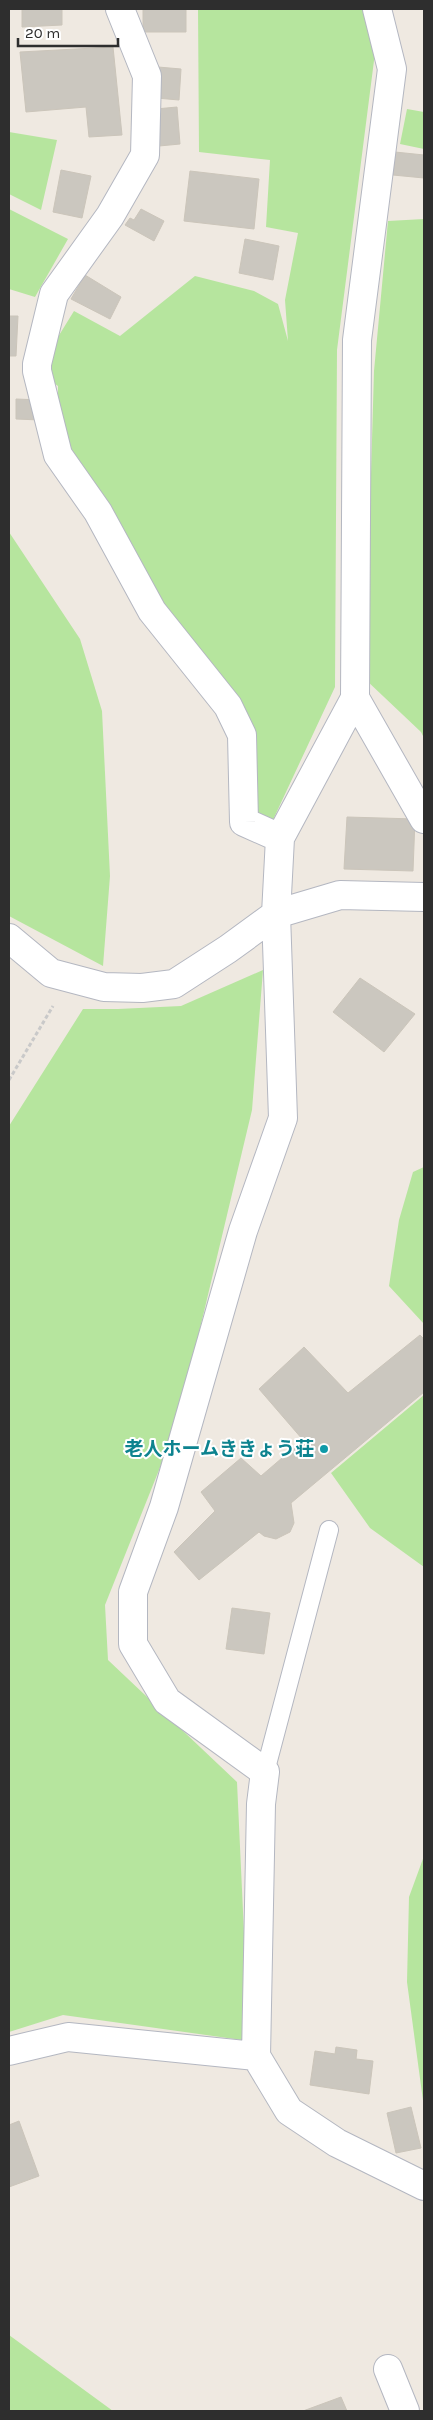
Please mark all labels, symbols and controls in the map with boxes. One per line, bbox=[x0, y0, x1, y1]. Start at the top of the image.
scale bar bbox=[18, 15, 118, 47]
text: 20 m bbox=[25, 24, 60, 42]
place label: 老人ホームききょう荘 bbox=[125, 1438, 314, 1460]
marker: 老人ホームききょう荘 bbox=[318, 1443, 330, 1455]

